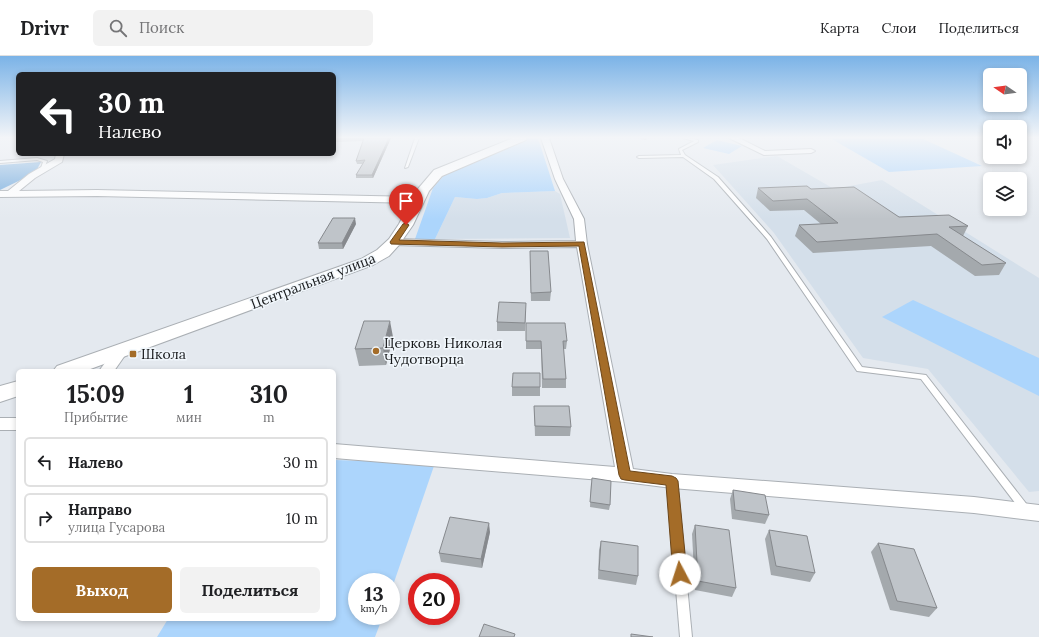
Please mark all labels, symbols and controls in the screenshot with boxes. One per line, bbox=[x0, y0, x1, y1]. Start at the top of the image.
search box bbox=[93, 10, 373, 46]
text: Drivr bbox=[20, 16, 69, 40]
icon: search bbox=[107, 17, 129, 39]
text: Поиск bbox=[139, 18, 184, 37]
text: Карта bbox=[820, 19, 859, 37]
text: Слои bbox=[881, 19, 916, 37]
text: Поделиться bbox=[938, 19, 1019, 37]
north arrow bbox=[983, 68, 1027, 112]
map controls bbox=[983, 68, 1027, 216]
text: 30 m bbox=[98, 85, 165, 121]
icon: left bbox=[32, 88, 84, 140]
text: Налево bbox=[98, 120, 162, 143]
button: sound bbox=[983, 120, 1027, 164]
button: layers bbox=[983, 172, 1027, 216]
pin bbox=[389, 184, 423, 225]
icon: arrive bbox=[395, 190, 417, 212]
street label: Центральная улица bbox=[248, 249, 378, 313]
place label: Церковь Николая Чудотворца bbox=[384, 334, 502, 368]
place label: Школа bbox=[141, 345, 186, 363]
marker: Церковь Николая Чудотворца bbox=[371, 346, 381, 356]
marker: Школа bbox=[128, 349, 138, 359]
text: 15:09 bbox=[67, 379, 125, 410]
text: 1 bbox=[184, 379, 194, 410]
text: 310 bbox=[250, 379, 288, 410]
text: Прибытие bbox=[64, 409, 128, 426]
text: мин bbox=[176, 409, 202, 426]
text: m bbox=[263, 409, 275, 426]
icon: left bbox=[34, 451, 56, 473]
text: Налево bbox=[68, 453, 123, 472]
text: 30 m bbox=[283, 453, 318, 472]
text: Направо bbox=[68, 500, 132, 519]
icon: right bbox=[34, 507, 56, 529]
text: 10 m bbox=[286, 509, 318, 528]
text: улица Гусарова bbox=[68, 519, 165, 536]
position arrow bbox=[659, 553, 701, 595]
button: Выход bbox=[32, 567, 172, 613]
button: Поделиться bbox=[180, 567, 320, 613]
speed limit sign: 20 bbox=[408, 573, 460, 625]
text: 13 bbox=[364, 581, 384, 606]
text: km/h bbox=[360, 602, 388, 615]

